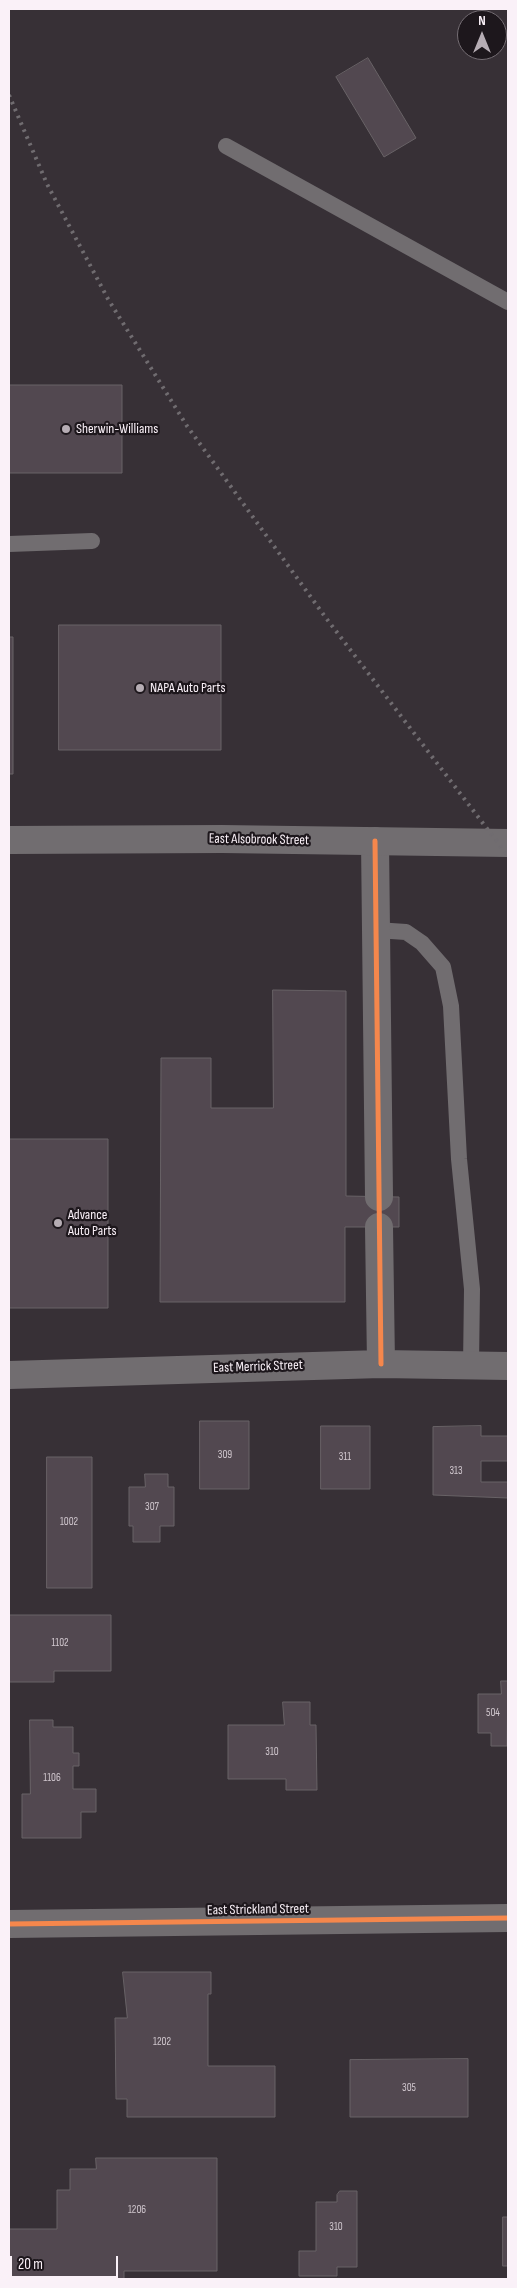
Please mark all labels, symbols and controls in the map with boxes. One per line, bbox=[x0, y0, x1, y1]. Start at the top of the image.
north arrow bbox=[457, 10, 507, 60]
text: N bbox=[478, 12, 486, 29]
place label: Sherwin-Williams bbox=[76, 421, 158, 437]
marker: Sherwin-Williams bbox=[60, 423, 72, 435]
place label: NAPA Auto Parts bbox=[150, 680, 225, 696]
marker: NAPA Auto Parts bbox=[134, 682, 146, 694]
street label: East Alsobrook Street bbox=[209, 831, 309, 849]
place label: Advance Auto Parts bbox=[68, 1207, 117, 1240]
marker: Advance Auto Parts bbox=[52, 1217, 64, 1229]
street label: East Merrick Street bbox=[213, 1357, 303, 1377]
house number: 309 bbox=[218, 1448, 232, 1462]
house number: 311 bbox=[339, 1450, 351, 1464]
house number: 313 bbox=[449, 1464, 463, 1478]
house number: 307 bbox=[145, 1500, 159, 1514]
house number: 1002 bbox=[60, 1515, 78, 1529]
house number: 1102 bbox=[51, 1636, 69, 1650]
house number: 504 bbox=[486, 1706, 500, 1720]
house number: 310 bbox=[265, 1745, 279, 1759]
house number: 1106 bbox=[43, 1771, 61, 1785]
street label: East Strickland Street bbox=[207, 1901, 309, 1919]
house number: 1202 bbox=[153, 2035, 171, 2049]
house number: 305 bbox=[402, 2081, 416, 2095]
house number: 1206 bbox=[128, 2203, 146, 2217]
house number: 310 bbox=[329, 2220, 343, 2234]
scale bar bbox=[12, 2246, 120, 2278]
text: 20 m bbox=[18, 2255, 43, 2274]

